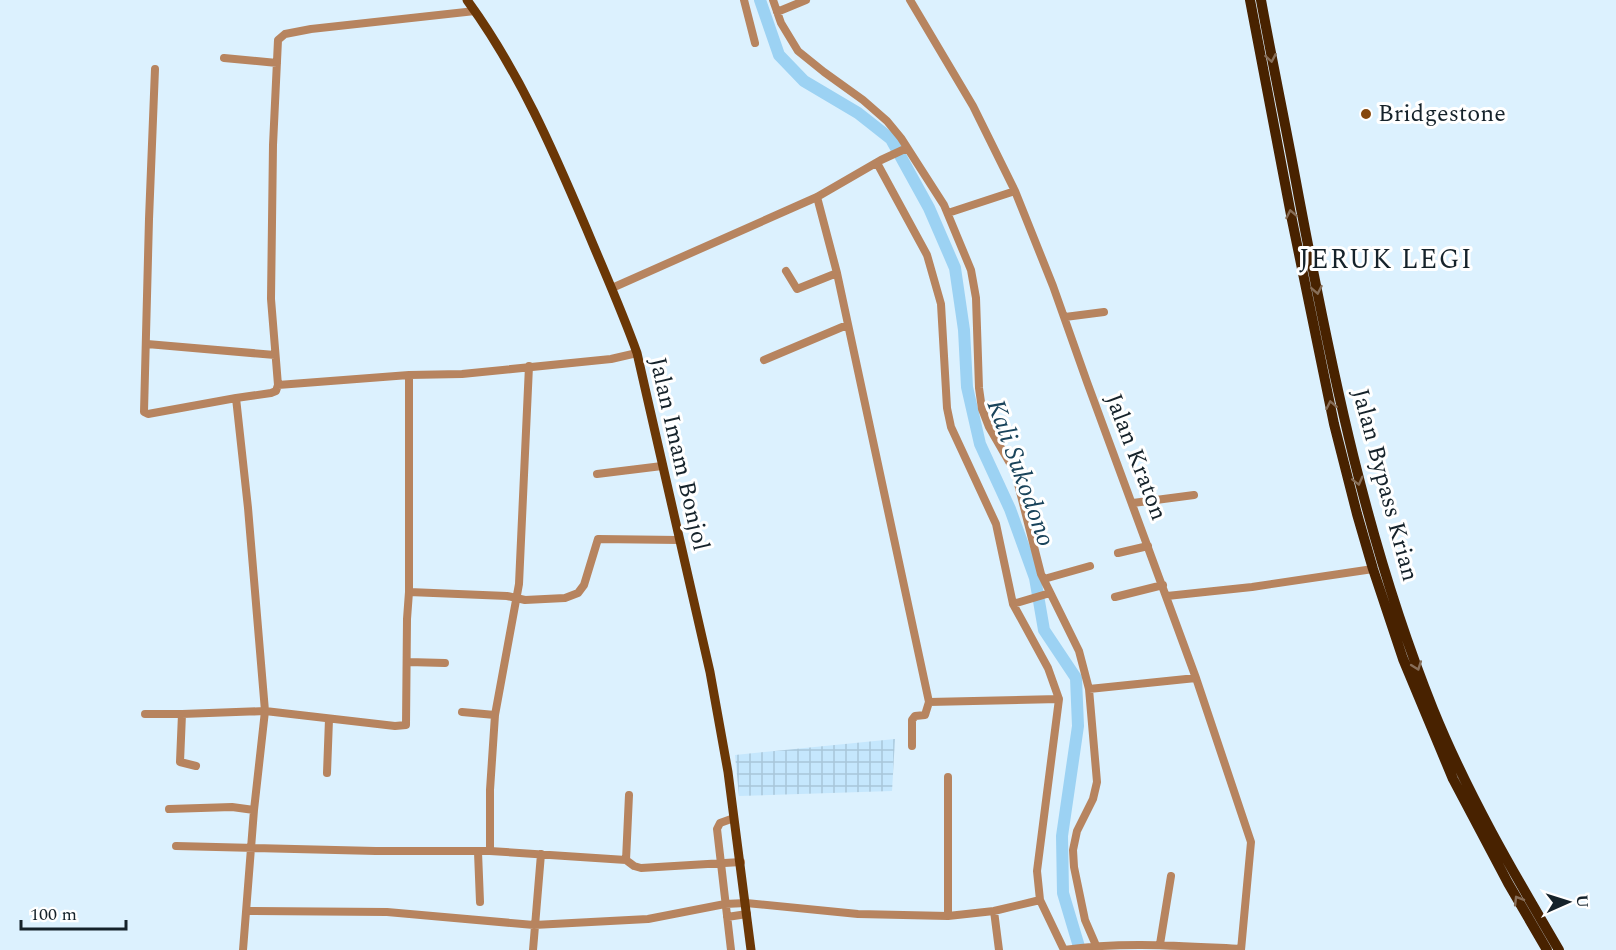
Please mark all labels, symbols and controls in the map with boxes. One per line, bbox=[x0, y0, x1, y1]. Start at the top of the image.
one-way arrow bbox=[1265, 53, 1277, 62]
place label: Bridgestone bbox=[1378, 96, 1506, 132]
marker: Bridgestone bbox=[1359, 107, 1373, 121]
one-way arrow bbox=[1285, 210, 1298, 220]
district label: JERUK LEGI bbox=[1299, 239, 1473, 281]
one-way arrow bbox=[1310, 285, 1323, 295]
street label: Jalan Imam Bonjol bbox=[639, 354, 719, 554]
street label: Jalan Bypass Krian bbox=[1342, 385, 1428, 585]
street label: Jalan Kraton bbox=[1095, 388, 1177, 526]
water label: Kali Sukodono bbox=[976, 394, 1066, 552]
one-way arrow bbox=[1325, 401, 1338, 411]
one-way arrow bbox=[1351, 475, 1364, 485]
one-way arrow bbox=[1410, 660, 1422, 671]
north arrow bbox=[1538, 872, 1598, 932]
scale bar bbox=[21, 893, 126, 931]
text: U bbox=[1570, 894, 1594, 909]
one-way arrow bbox=[1513, 896, 1525, 906]
text: 100 m bbox=[30, 901, 77, 928]

